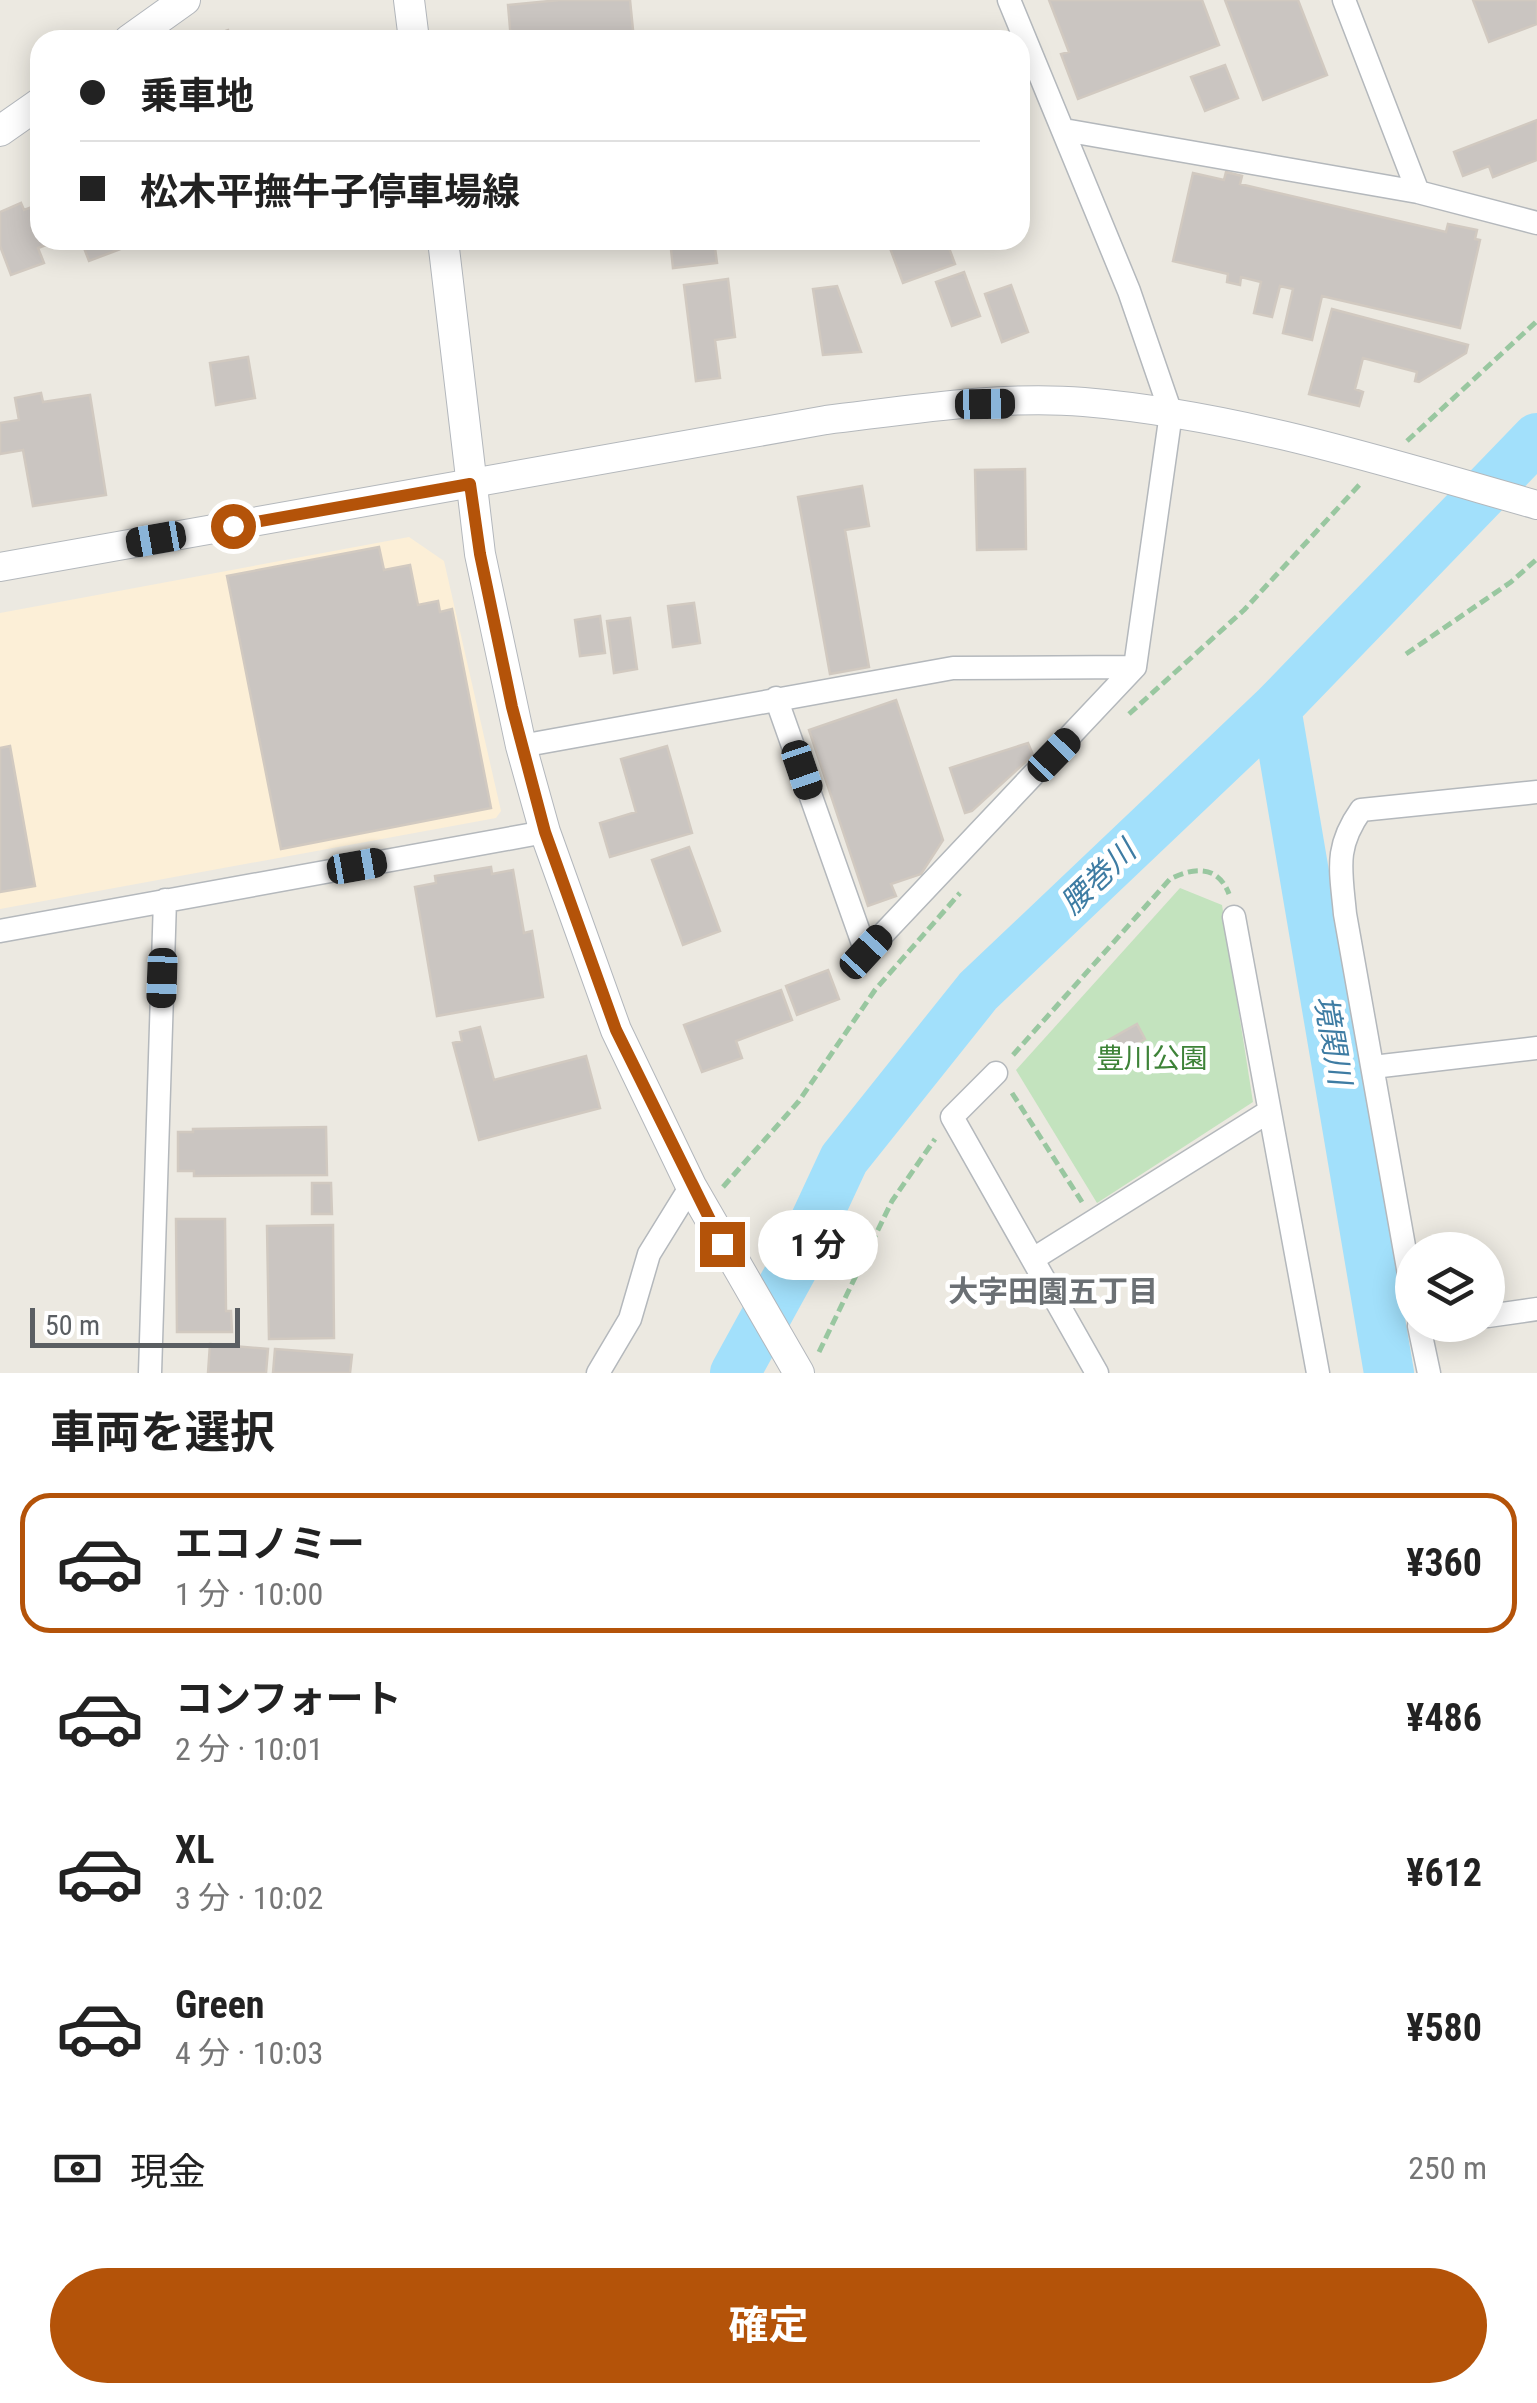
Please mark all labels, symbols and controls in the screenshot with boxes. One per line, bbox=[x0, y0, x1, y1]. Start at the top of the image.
text: 乗車地 bbox=[140, 74, 254, 118]
text: 松木平撫牛子停車場線 bbox=[140, 170, 520, 214]
car bbox=[955, 388, 1015, 420]
route start bbox=[211, 504, 256, 549]
car bbox=[124, 519, 188, 559]
car bbox=[1022, 723, 1086, 787]
car bbox=[778, 737, 826, 803]
water label: 腰巻川 bbox=[1053, 831, 1145, 921]
car bbox=[325, 846, 389, 886]
car bbox=[835, 920, 897, 984]
car bbox=[146, 947, 178, 1009]
water label: 境関川 bbox=[1308, 993, 1359, 1090]
park label: 豊川公園 bbox=[1096, 1042, 1208, 1075]
callout: 1 分 bbox=[757, 1209, 877, 1279]
route end bbox=[700, 1222, 745, 1267]
text: 1 分 bbox=[790, 1226, 846, 1264]
map controls bbox=[1395, 1232, 1505, 1342]
button: layers bbox=[1395, 1232, 1505, 1342]
district label: 大字田園五丁目 bbox=[948, 1274, 1158, 1309]
scale bar bbox=[30, 1303, 240, 1348]
text: 50 m bbox=[45, 1309, 100, 1342]
text: 車両を選択 bbox=[50, 1406, 275, 1459]
icon: car bbox=[55, 1518, 145, 1608]
text: エコノミー bbox=[175, 1522, 365, 1566]
text: ¥360 bbox=[1406, 1541, 1482, 1585]
text: 1 分 · 10:00 bbox=[175, 1575, 323, 1613]
icon: car bbox=[55, 1673, 145, 1763]
text: コンフォート bbox=[175, 1677, 402, 1721]
text: ¥486 bbox=[1406, 1696, 1482, 1740]
text: 2 分 · 10:01 bbox=[175, 1730, 323, 1768]
icon: car bbox=[55, 1828, 145, 1918]
text: XL bbox=[175, 1828, 214, 1872]
text: ¥612 bbox=[1406, 1851, 1482, 1895]
text: 3 分 · 10:02 bbox=[175, 1879, 323, 1917]
icon: car bbox=[55, 1983, 145, 2073]
text: Green bbox=[175, 1983, 265, 2027]
text: ¥580 bbox=[1406, 2006, 1482, 2050]
text: 4 分 · 10:03 bbox=[175, 2034, 323, 2072]
icon: cash bbox=[50, 2141, 105, 2196]
text: 250 m bbox=[1408, 2149, 1487, 2187]
text: 現金 bbox=[130, 2150, 206, 2194]
button: 確定 bbox=[50, 2268, 1487, 2383]

